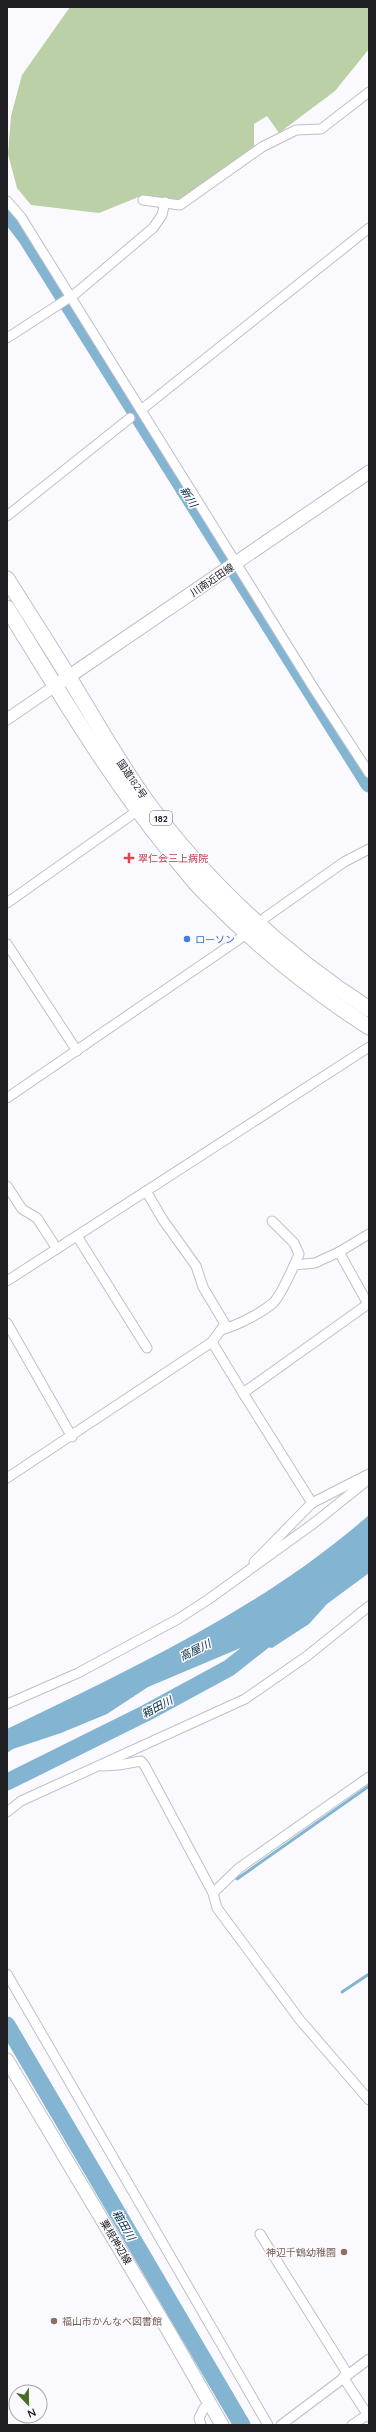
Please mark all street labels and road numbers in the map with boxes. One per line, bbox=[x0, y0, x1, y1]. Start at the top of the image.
street label: 川南近田線 bbox=[188, 561, 236, 599]
street label: 国道182号 bbox=[114, 757, 150, 801]
road number: 182 bbox=[150, 811, 172, 825]
street label: 粟根神辺線 bbox=[98, 2217, 134, 2267]

